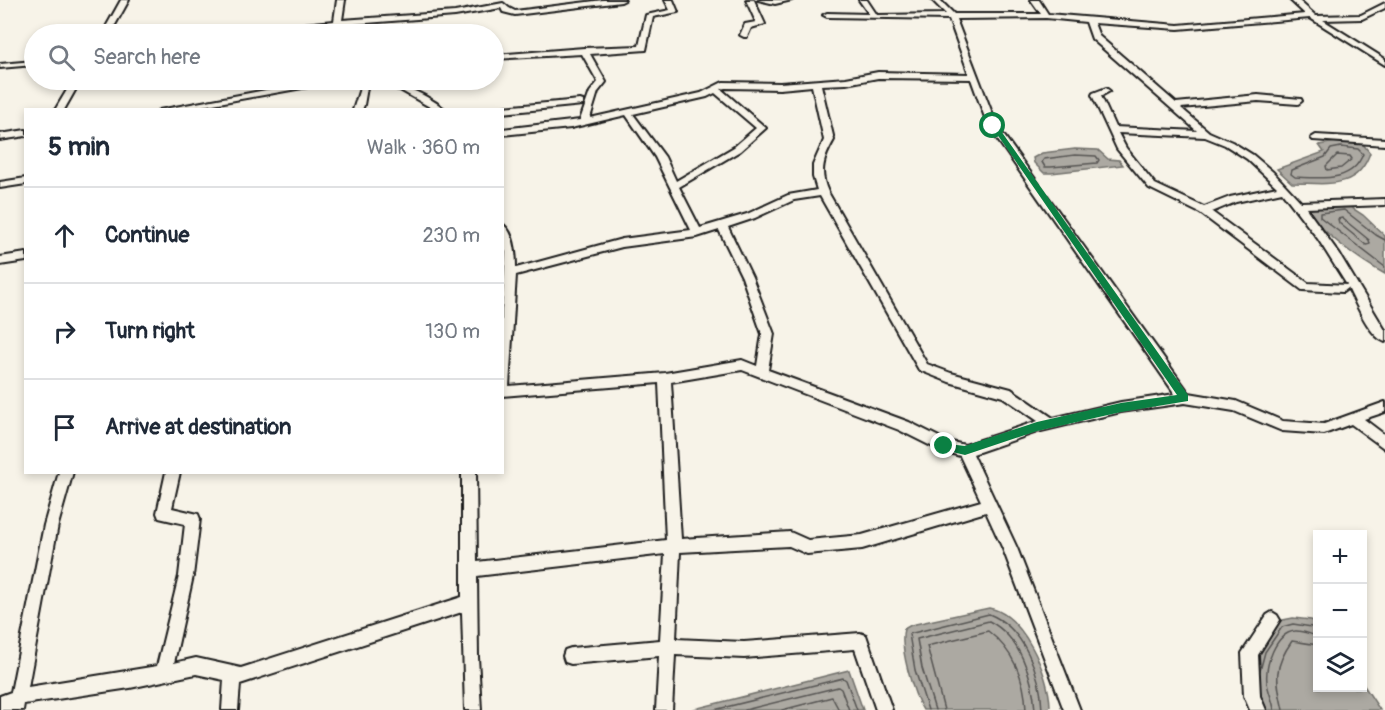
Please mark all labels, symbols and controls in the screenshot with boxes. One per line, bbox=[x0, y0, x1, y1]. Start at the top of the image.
search box bbox=[24, 24, 504, 90]
icon: search bbox=[45, 41, 78, 74]
text: Search here bbox=[93, 43, 200, 71]
route start bbox=[979, 112, 1005, 138]
text: 5 min bbox=[48, 131, 110, 163]
text: Walk · 360 m bbox=[367, 135, 480, 160]
icon: ahead bbox=[48, 219, 81, 252]
text: Continue bbox=[105, 221, 189, 249]
text: 230 m bbox=[423, 223, 480, 248]
icon: right bbox=[48, 315, 81, 348]
text: Turn right bbox=[105, 317, 195, 345]
text: 130 m bbox=[425, 319, 480, 344]
icon: arrive bbox=[48, 411, 81, 444]
text: Arrive at destination bbox=[105, 413, 291, 441]
route end bbox=[930, 432, 956, 458]
map controls bbox=[1313, 530, 1367, 692]
button: + bbox=[1313, 530, 1367, 584]
button: − bbox=[1313, 584, 1367, 638]
button: layers bbox=[1313, 638, 1367, 692]

